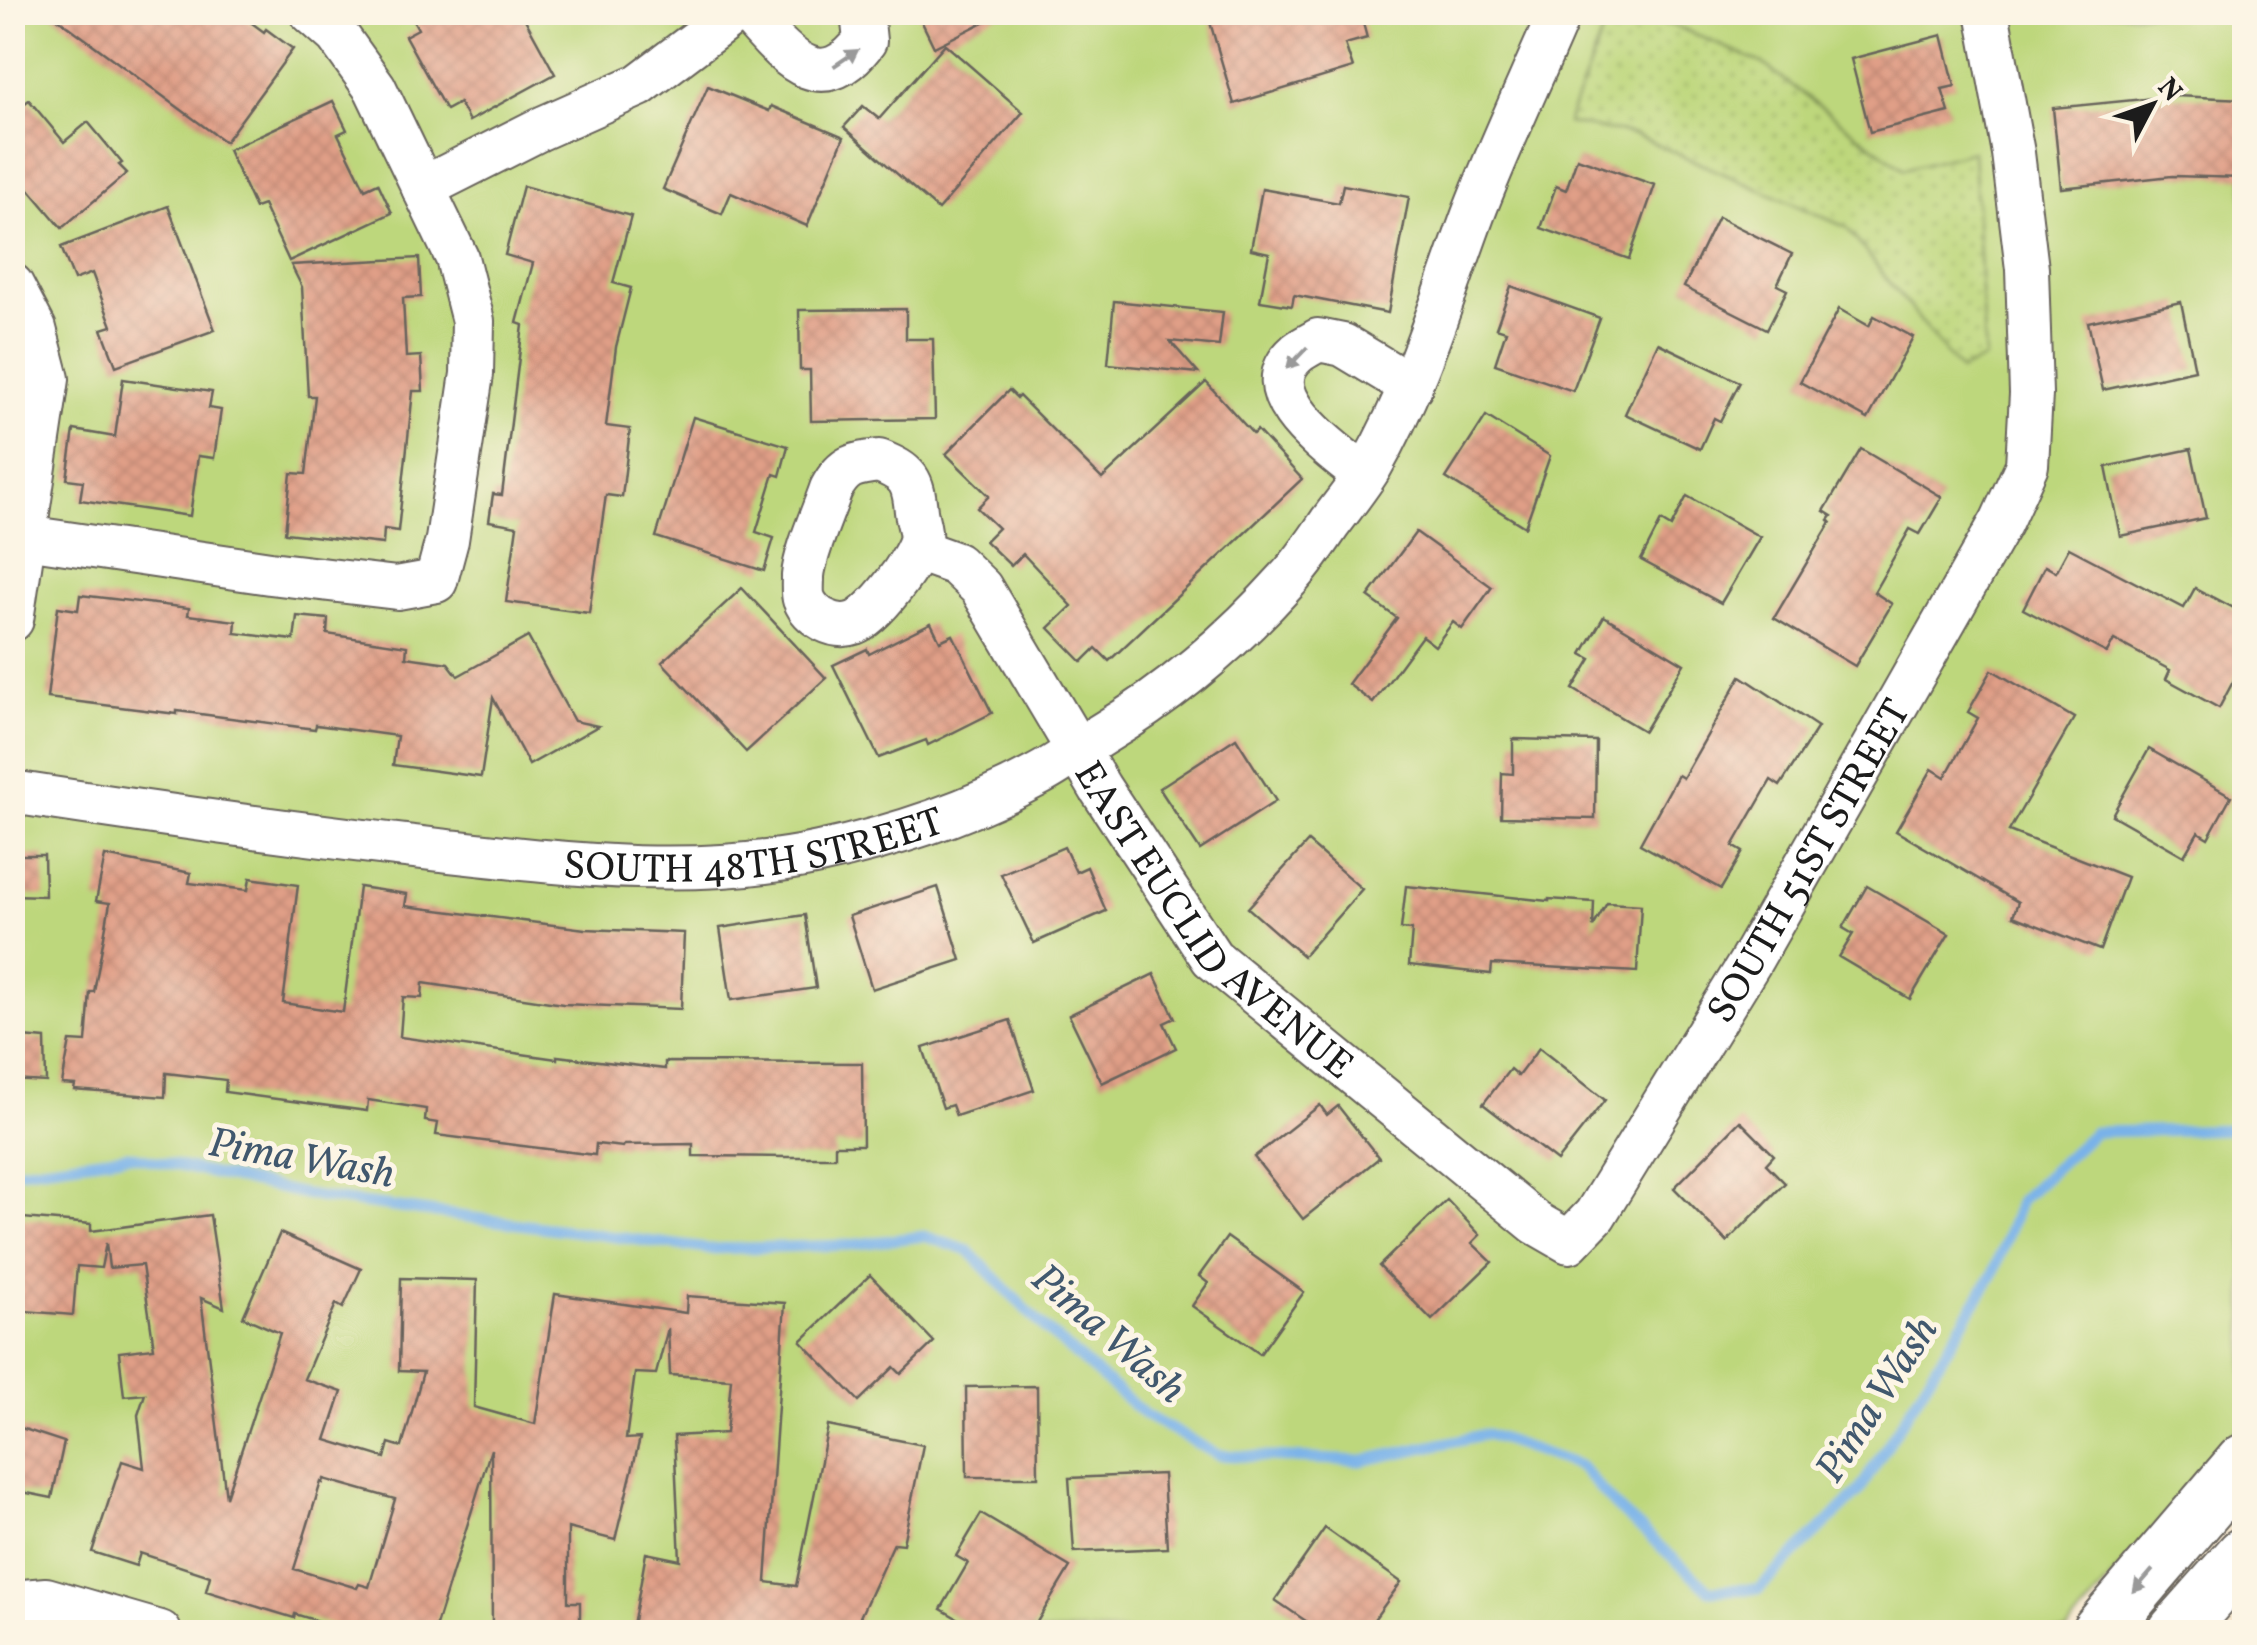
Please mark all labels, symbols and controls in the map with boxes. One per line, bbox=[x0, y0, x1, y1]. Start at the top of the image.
one-way arrow bbox=[833, 49, 859, 68]
north arrow bbox=[2102, 55, 2202, 155]
text: N bbox=[2148, 70, 2190, 111]
one-way arrow bbox=[1286, 346, 1309, 370]
street label: SOUTH 51ST STREET bbox=[1695, 690, 1926, 1035]
street label: EAST EUCLID AVENUE bbox=[1058, 752, 1364, 1095]
street label: SOUTH 48TH STREET bbox=[561, 796, 952, 900]
water label: Pima Wash bbox=[204, 1115, 399, 1206]
water label: Pima Wash bbox=[1017, 1252, 1197, 1419]
water label: Pima Wash bbox=[1803, 1306, 1955, 1495]
one-way arrow bbox=[2133, 1568, 2155, 1593]

